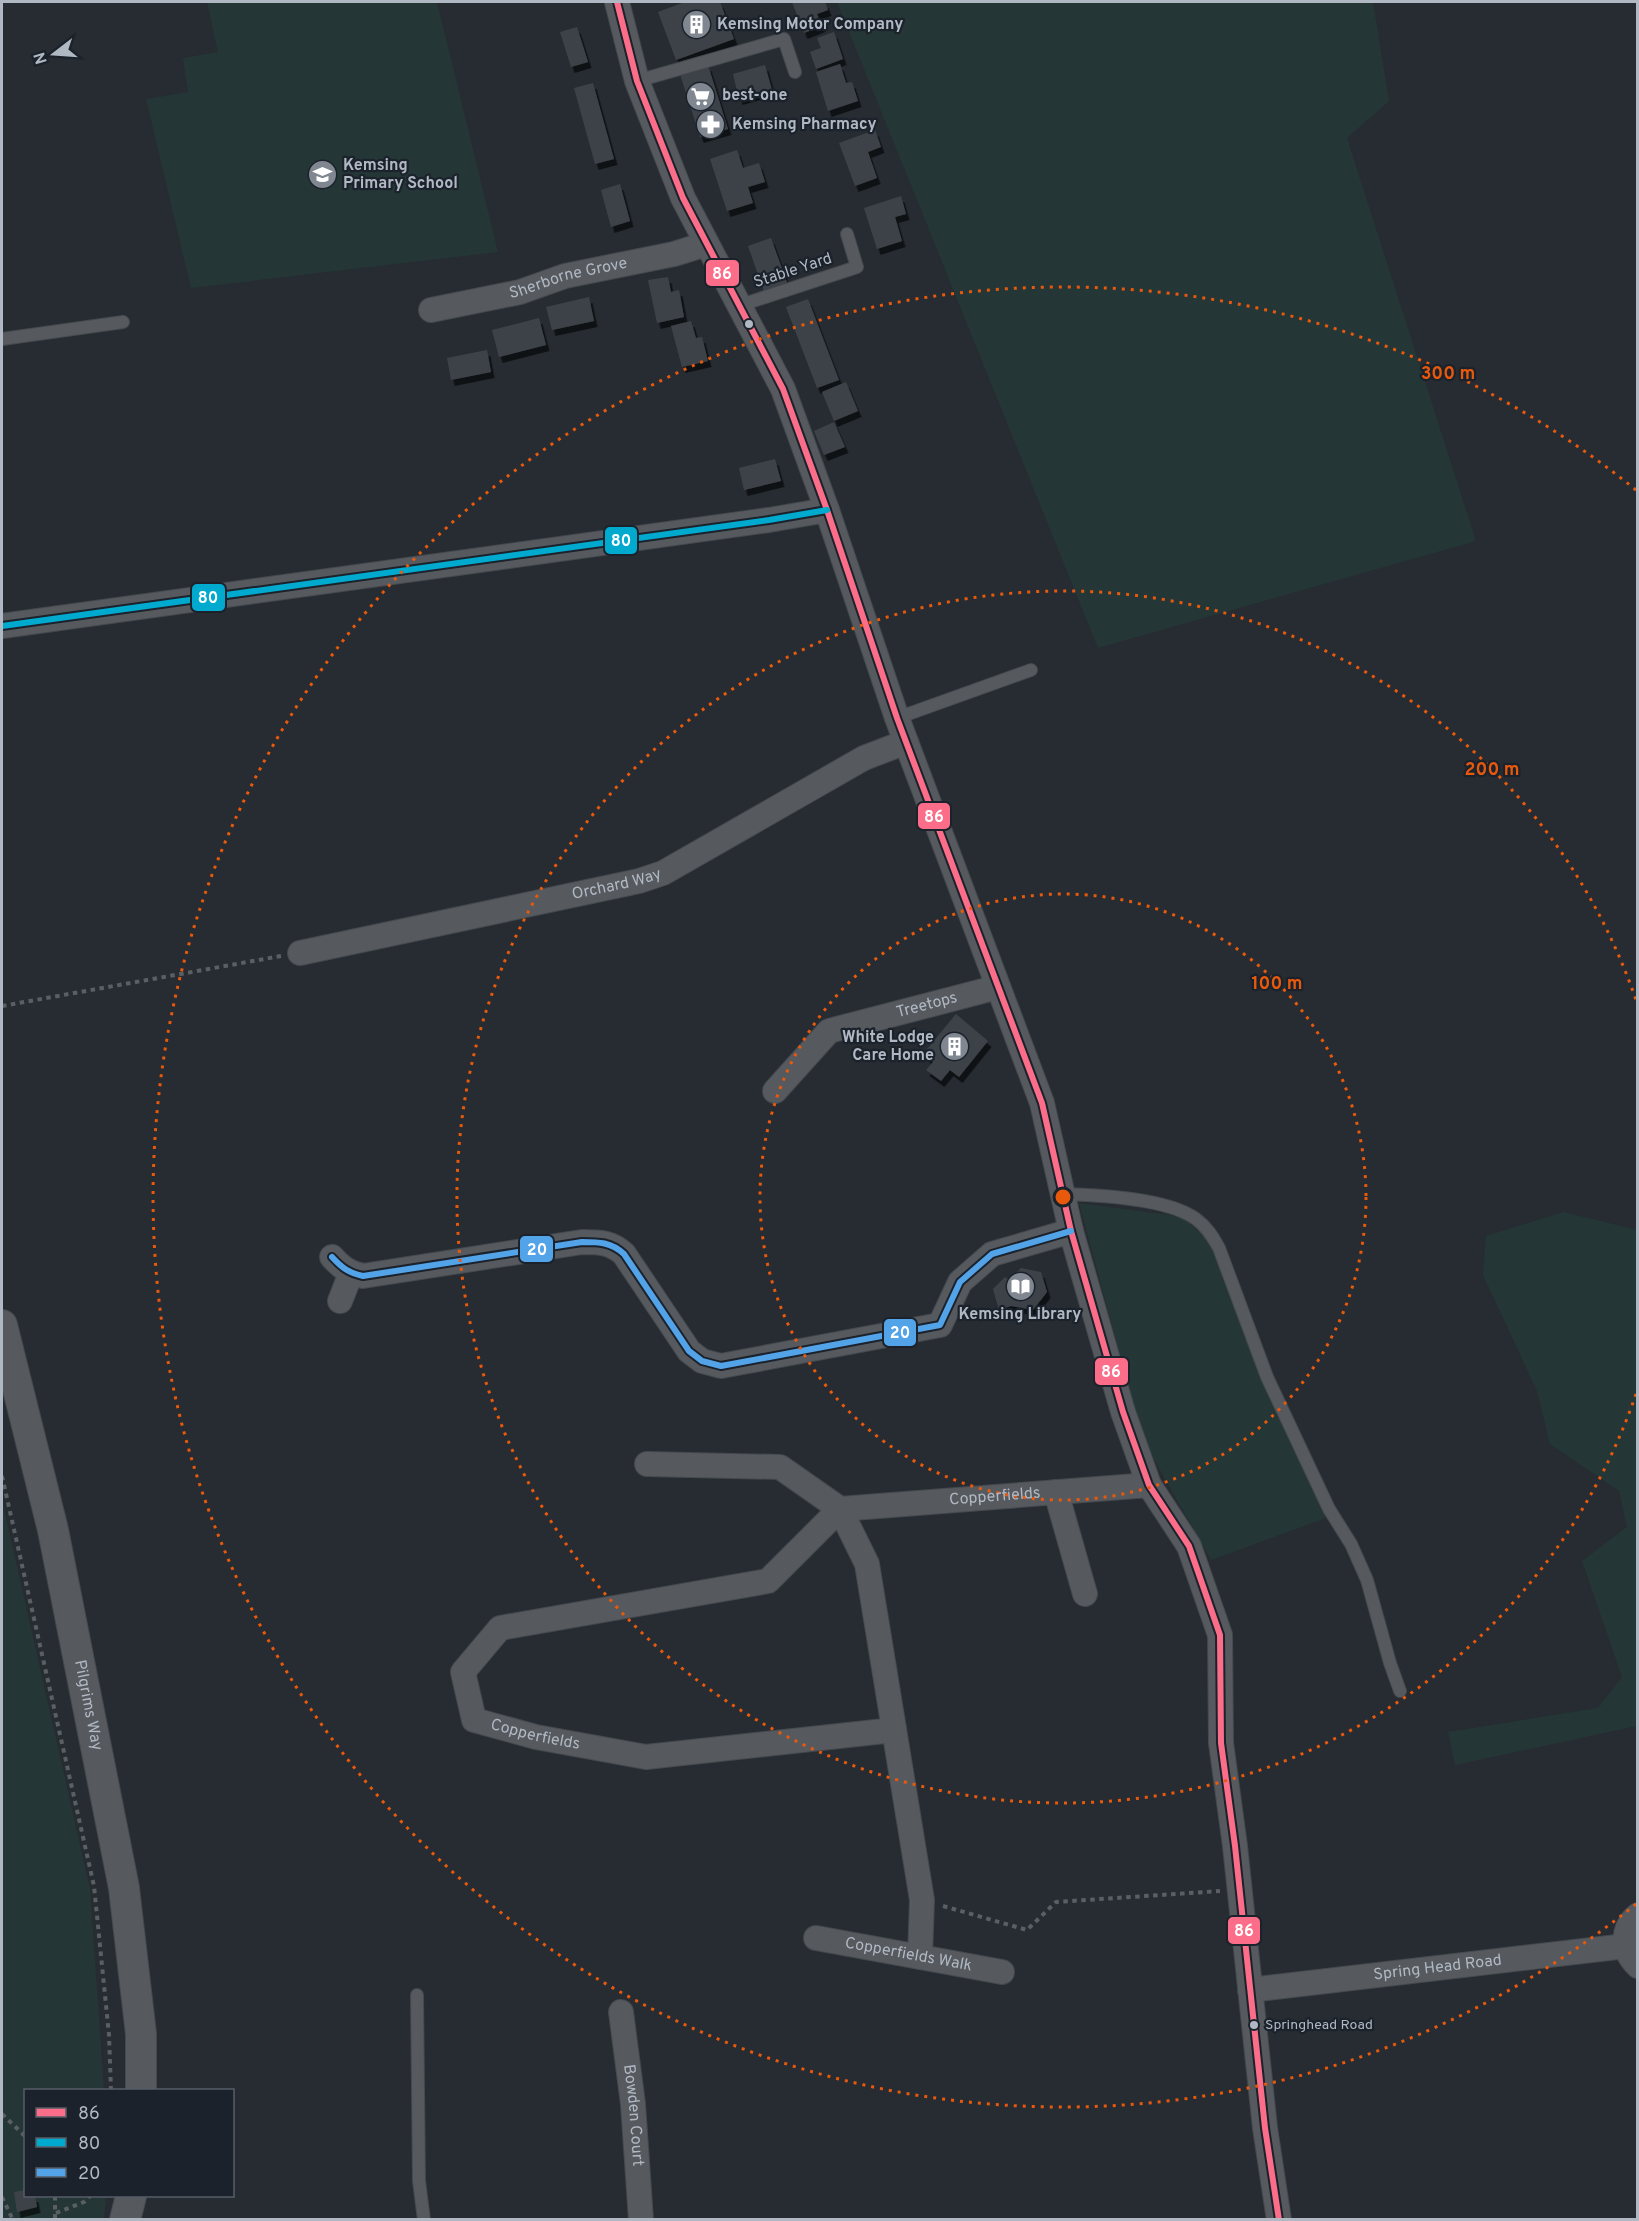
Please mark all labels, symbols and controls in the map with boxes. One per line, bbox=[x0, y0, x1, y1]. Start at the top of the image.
building icon: Kemsing Motor Company bbox=[680, 9, 712, 41]
place label: Kemsing Motor Company bbox=[717, 15, 903, 35]
north arrow bbox=[24, 24, 84, 84]
text: N bbox=[30, 49, 53, 66]
supermarket icon: best-one bbox=[685, 80, 717, 112]
place label: best-one bbox=[722, 86, 787, 106]
pharmacy icon: Kemsing Pharmacy bbox=[695, 109, 727, 141]
place label: Kemsing Pharmacy bbox=[732, 115, 877, 135]
place label: Kemsing Primary School bbox=[343, 156, 458, 194]
school or university icon: Kemsing Primary School bbox=[306, 159, 338, 191]
street label: Stable Yard bbox=[751, 249, 835, 293]
street label: Sherborne Grove bbox=[507, 254, 629, 304]
line badge: 86 bbox=[705, 259, 740, 287]
text: 86 bbox=[712, 265, 732, 285]
unlabelled marker bbox=[743, 318, 755, 330]
text: 300 m bbox=[1421, 363, 1475, 386]
line badge: 80 bbox=[604, 526, 638, 555]
text: 80 bbox=[611, 532, 631, 552]
line badge: 80 bbox=[191, 583, 226, 612]
text: 80 bbox=[198, 589, 218, 609]
text: 200 m bbox=[1464, 759, 1520, 782]
line badge: 86 bbox=[917, 802, 951, 830]
text: 86 bbox=[924, 808, 944, 828]
street label: Orchard Way bbox=[570, 864, 664, 905]
text: 100 m bbox=[1251, 973, 1303, 996]
street label: Treetops bbox=[894, 988, 960, 1023]
place label: White Lodge Care Home bbox=[842, 1028, 934, 1066]
building icon: White Lodge Care Home bbox=[939, 1031, 971, 1063]
centre of rings bbox=[1053, 1187, 1073, 1207]
line badge: 20 bbox=[519, 1235, 554, 1263]
text: 20 bbox=[527, 1241, 547, 1261]
library icon: Kemsing Library bbox=[1004, 1271, 1036, 1303]
place label: Kemsing Library bbox=[959, 1305, 1081, 1325]
line badge: 20 bbox=[883, 1318, 917, 1347]
text: 20 bbox=[890, 1324, 910, 1344]
line badge: 86 bbox=[1094, 1357, 1129, 1386]
text: 86 bbox=[1101, 1363, 1121, 1383]
street label: Copperfields bbox=[948, 1483, 1041, 1510]
street label: Pilgrims Way bbox=[69, 1658, 107, 1752]
street label: Copperfields bbox=[488, 1715, 582, 1755]
line badge: 86 bbox=[1227, 1916, 1261, 1945]
text: 86 bbox=[1234, 1922, 1254, 1942]
street label: Copperfields Walk bbox=[843, 1933, 974, 1976]
street label: Spring Head Road bbox=[1372, 1951, 1503, 1985]
place label: Springhead Road bbox=[1265, 2017, 1373, 2034]
marker: Springhead Road bbox=[1248, 2019, 1260, 2031]
street label: Bowden Court bbox=[618, 2063, 647, 2167]
legend bbox=[24, 2089, 234, 2197]
text: 86 bbox=[78, 2103, 100, 2126]
text: 80 bbox=[78, 2133, 100, 2156]
text: 20 bbox=[78, 2163, 101, 2186]

